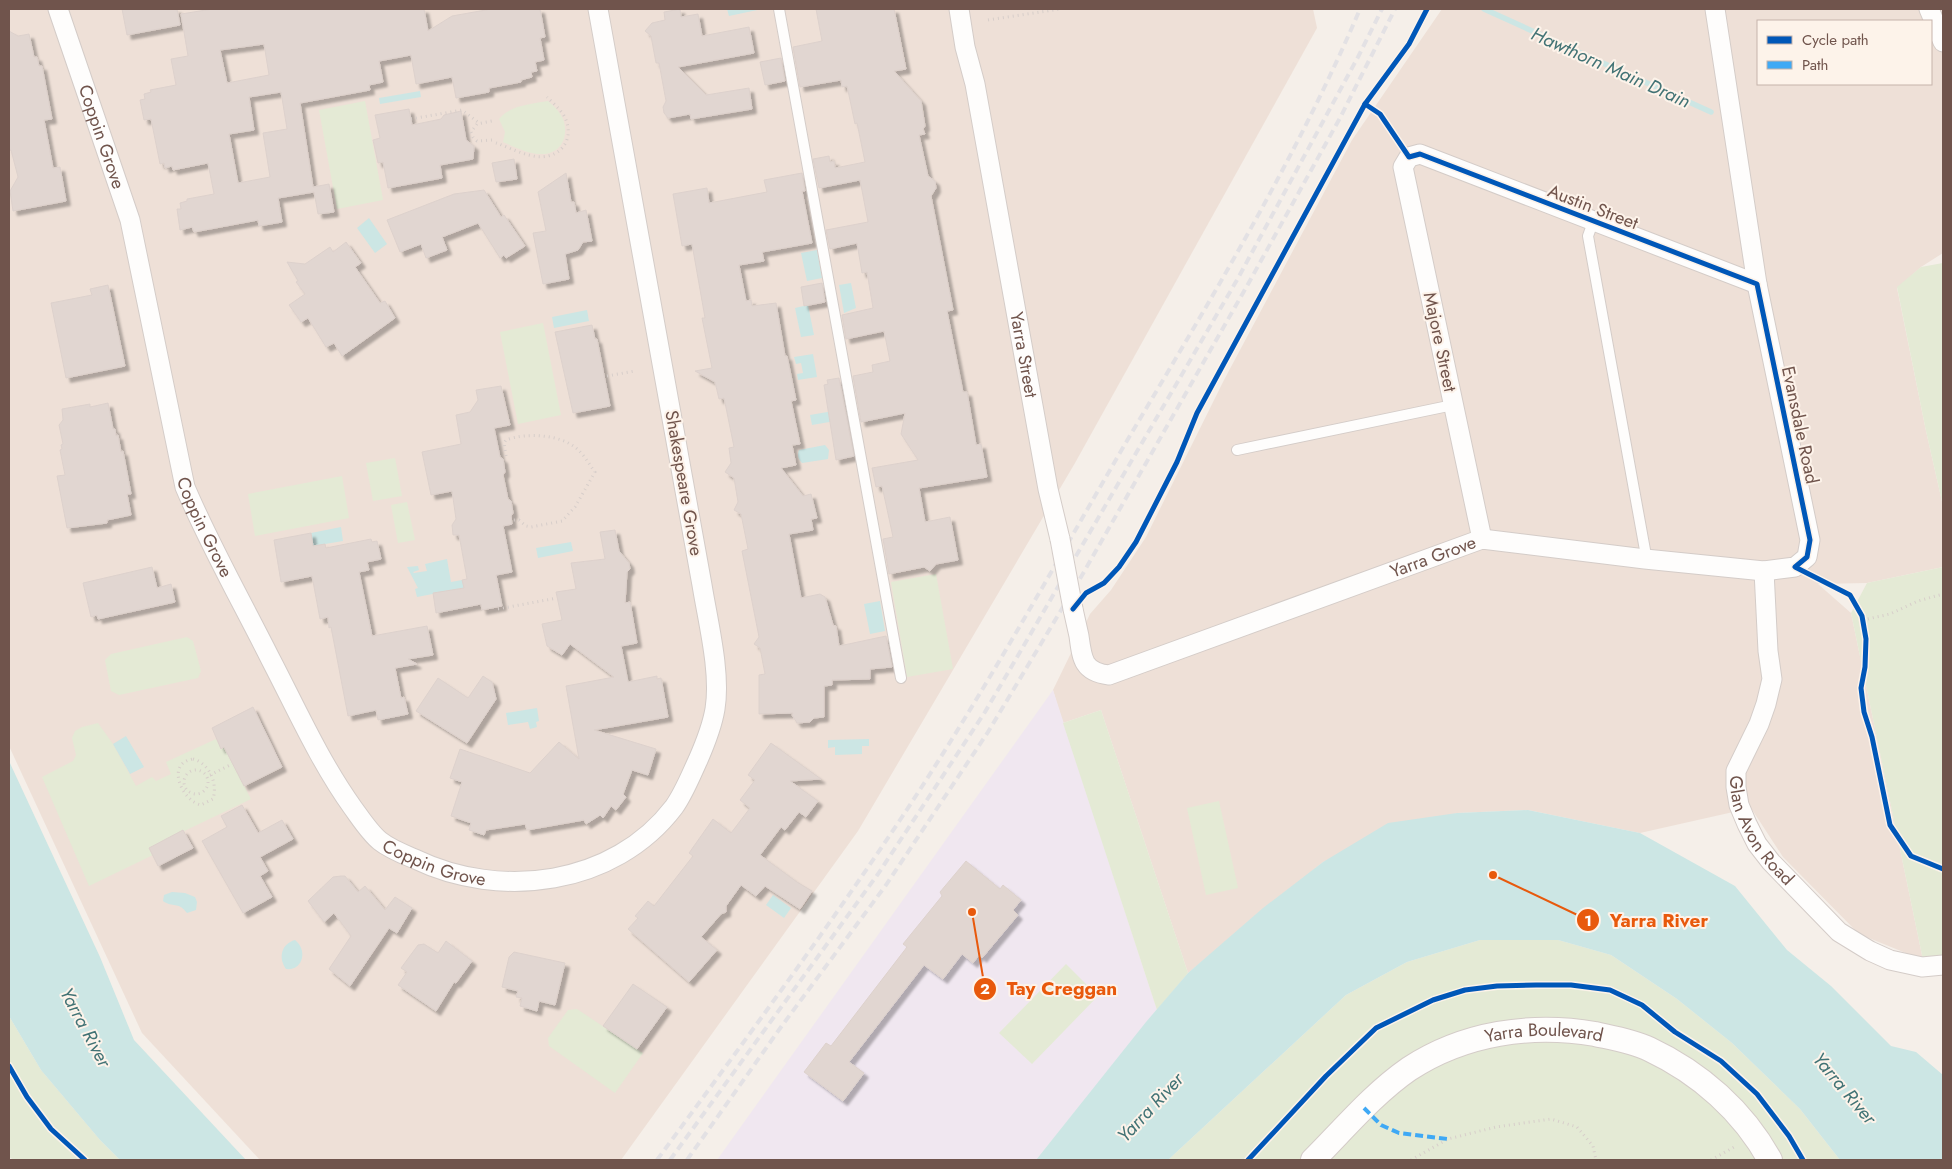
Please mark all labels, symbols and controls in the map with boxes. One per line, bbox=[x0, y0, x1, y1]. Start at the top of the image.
water label: Hawthorn Main Drain bbox=[1527, 20, 1695, 115]
legend bbox=[1757, 20, 1932, 85]
text: Cycle path bbox=[1802, 29, 1869, 51]
text: Path bbox=[1802, 54, 1828, 76]
street label: Coppin Grove bbox=[72, 81, 131, 192]
street label: Austin Street bbox=[1544, 178, 1643, 236]
street label: Majore Street bbox=[1417, 290, 1463, 395]
street label: Yarra Street bbox=[1003, 310, 1044, 400]
street label: Evansdale Road bbox=[1775, 364, 1825, 486]
street label: Shakespeare Grove bbox=[658, 408, 710, 558]
street label: Coppin Grove bbox=[170, 475, 239, 582]
street label: Yarra Grove bbox=[1386, 529, 1480, 584]
street label: Glan Avon Road bbox=[1723, 775, 1800, 891]
street label: Coppin Grove bbox=[377, 833, 488, 893]
callout: Yarra River bbox=[1575, 903, 1719, 937]
text: Yarra River bbox=[1609, 907, 1708, 934]
text: 1 bbox=[1584, 910, 1592, 932]
callout: Tay Creggan bbox=[972, 972, 1128, 1006]
text: Tay Creggan bbox=[1007, 975, 1117, 1002]
text: 2 bbox=[980, 978, 990, 1000]
water label: Yarra River bbox=[53, 983, 119, 1073]
street label: Yarra Boulevard bbox=[1482, 1017, 1606, 1049]
water label: Yarra River bbox=[1806, 1046, 1884, 1131]
water label: Yarra River bbox=[1111, 1065, 1191, 1148]

